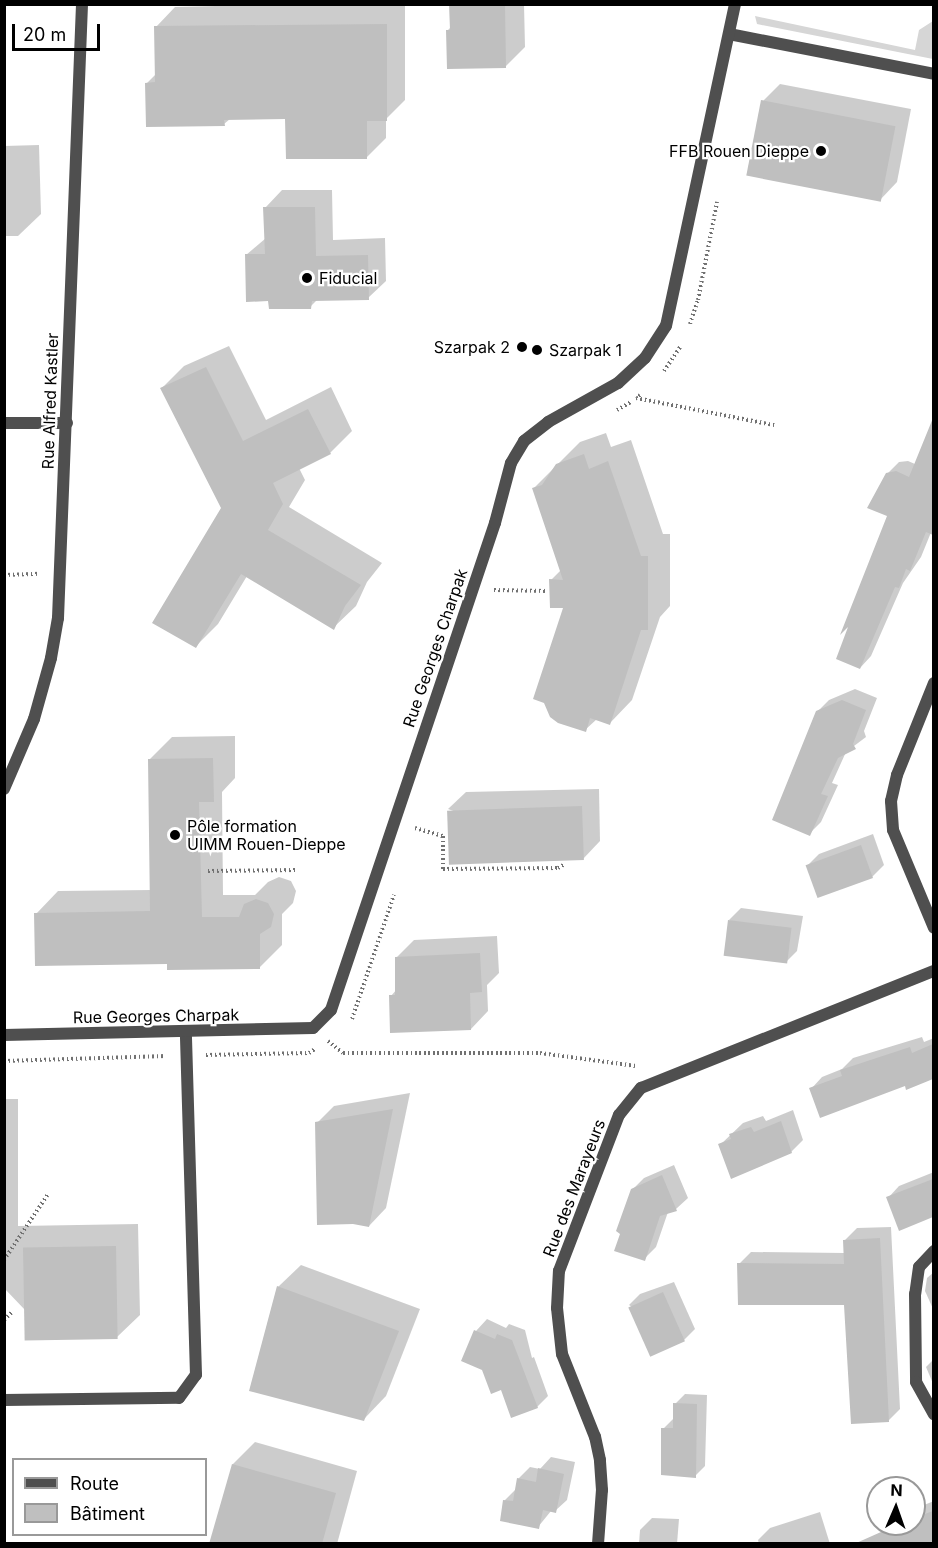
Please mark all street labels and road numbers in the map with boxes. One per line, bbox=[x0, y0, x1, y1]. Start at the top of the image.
street label: Rue Alfred Kastler bbox=[38, 332, 62, 470]
street label: Rue Georges Charpak bbox=[399, 566, 471, 730]
street label: Rue Georges Charpak bbox=[73, 1005, 239, 1027]
street label: Rue des Marayeurs bbox=[539, 1116, 609, 1260]

